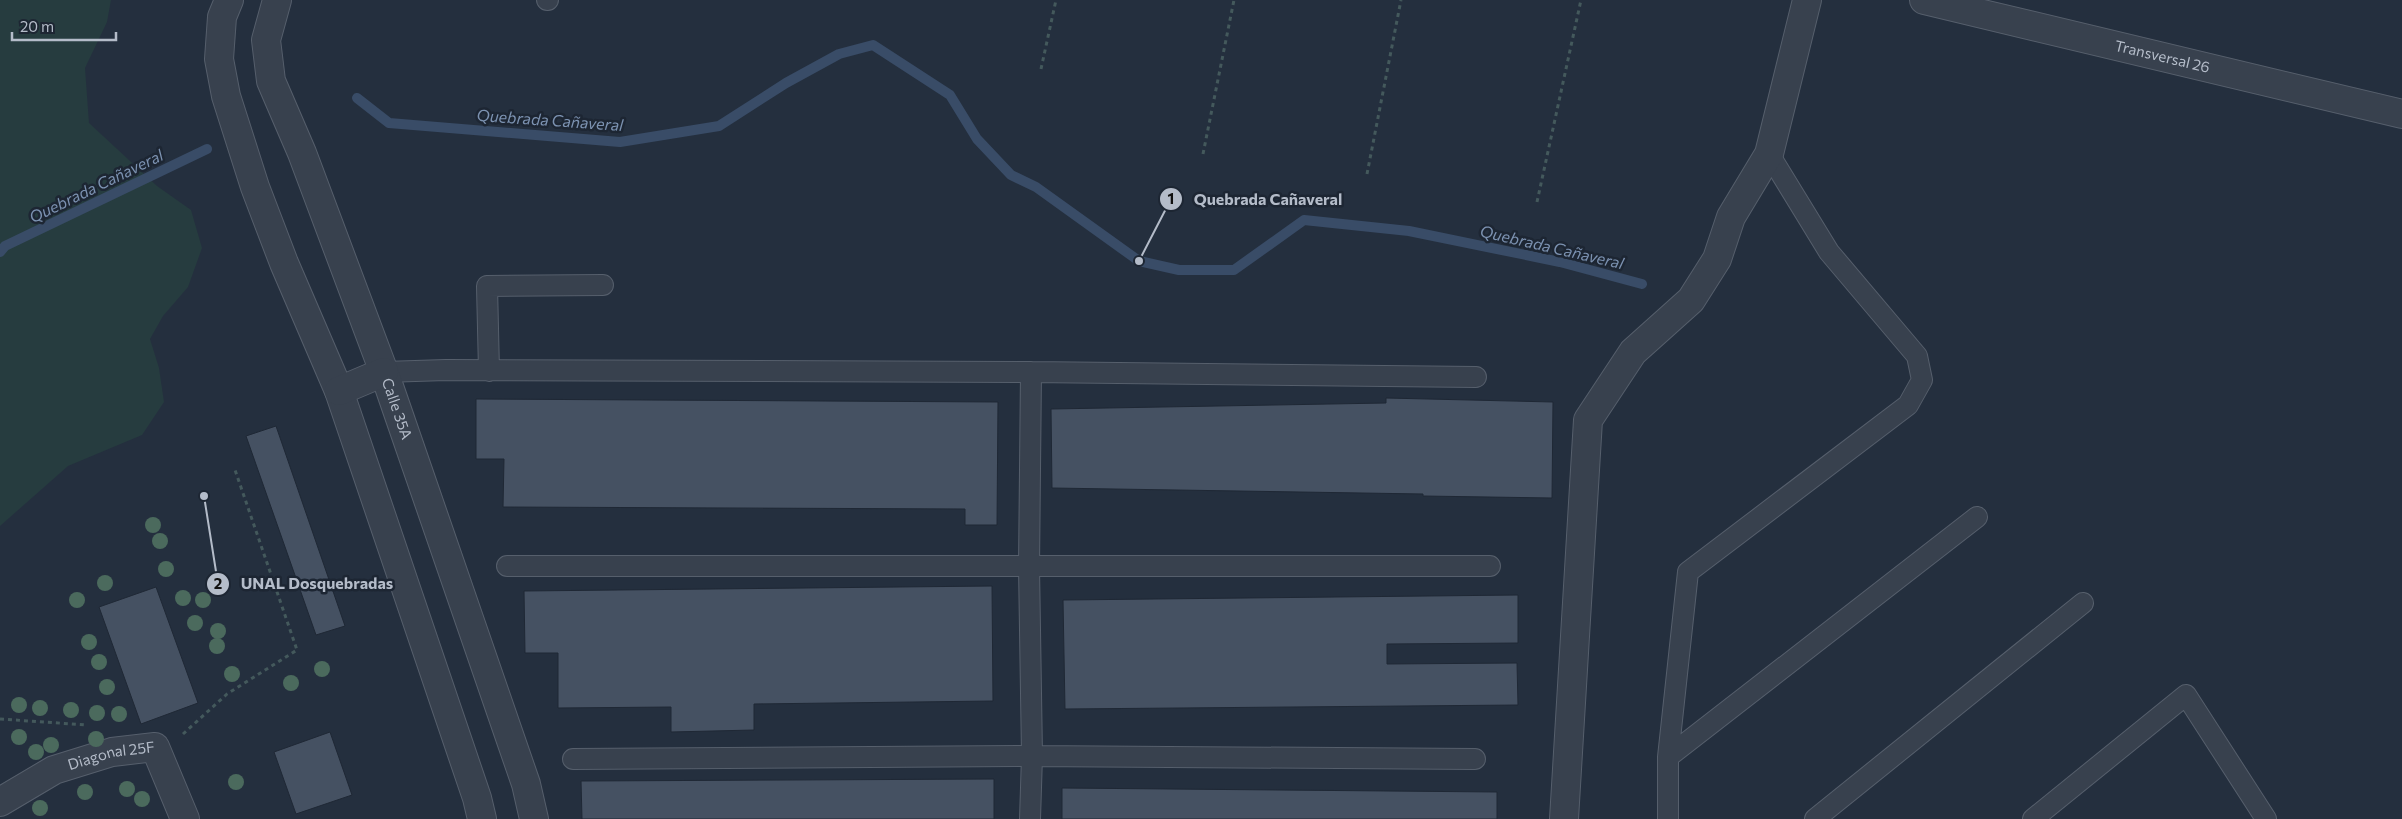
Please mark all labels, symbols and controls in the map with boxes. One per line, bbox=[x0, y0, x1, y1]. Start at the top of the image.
scale bar bbox=[12, 10, 116, 42]
text: 20 m bbox=[20, 17, 54, 35]
street label: Transversal 26 bbox=[2113, 36, 2212, 76]
water label: Quebrada Cañaveral bbox=[476, 105, 625, 134]
water label: Quebrada Cañaveral bbox=[26, 144, 167, 226]
callout: Quebrada Cañaveral bbox=[1158, 184, 1352, 215]
text: 1 bbox=[1168, 189, 1174, 207]
text: Quebrada Cañaveral bbox=[1194, 189, 1342, 208]
water label: Quebrada Cañaveral bbox=[1478, 221, 1627, 272]
street label: Calle 35A bbox=[379, 375, 417, 442]
callout: UNAL Dosquebradas bbox=[205, 568, 403, 599]
text: UNAL Dosquebradas bbox=[241, 573, 393, 592]
text: 2 bbox=[214, 574, 222, 592]
street label: Diagonal 25F bbox=[65, 737, 155, 773]

